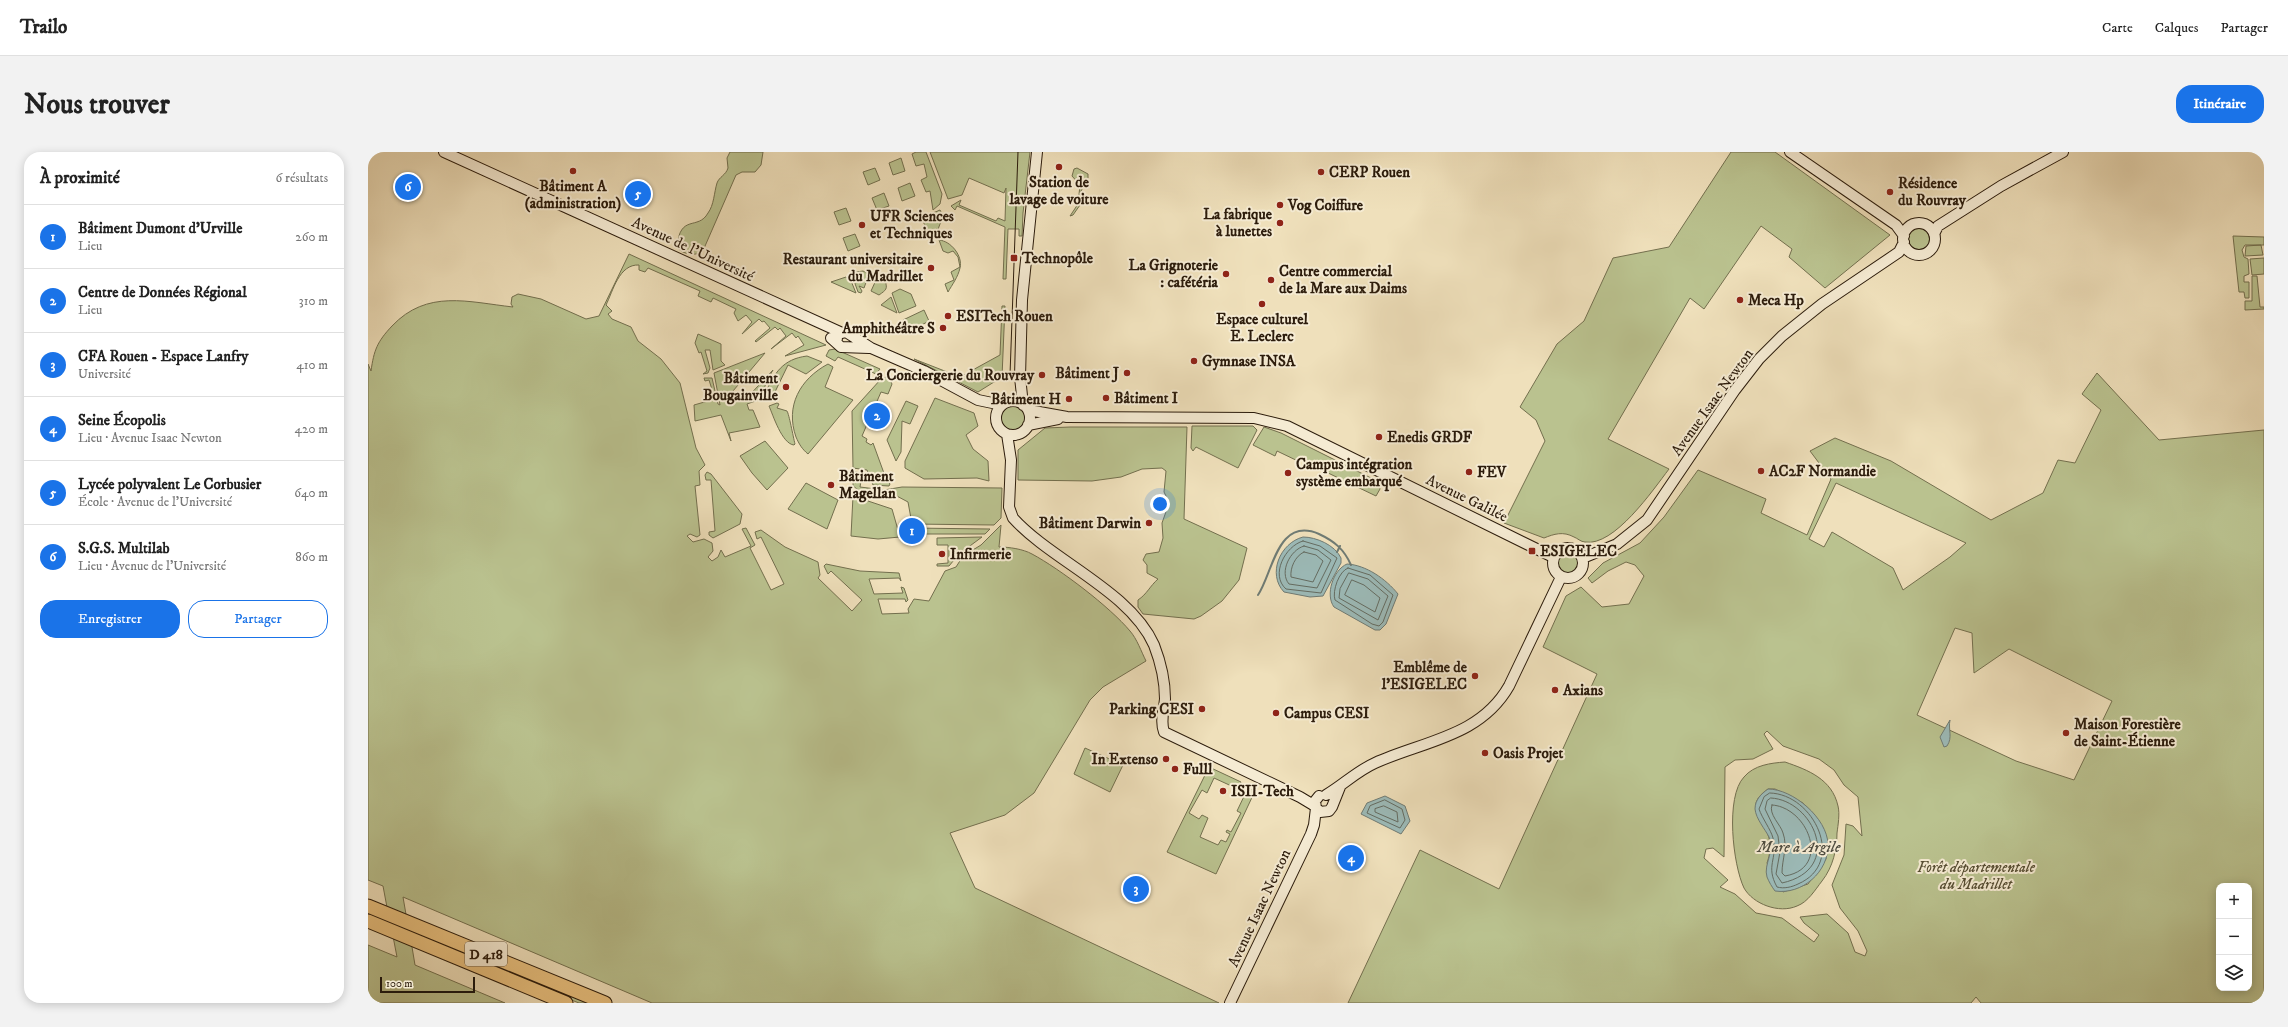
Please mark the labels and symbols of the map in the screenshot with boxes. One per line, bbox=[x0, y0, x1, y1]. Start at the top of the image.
marker: Station de lavage de voiture bbox=[1054, 162, 1064, 172]
place label: CERP Rouen bbox=[1329, 163, 1410, 182]
marker: Bâtiment A (administration) bbox=[568, 166, 578, 176]
marker: CERP Rouen bbox=[1316, 167, 1326, 177]
pin: 6 bbox=[395, 172, 421, 202]
place label: Station de lavage de voiture bbox=[1009, 173, 1109, 209]
place label: Résidence du Rouvray bbox=[1898, 174, 1967, 210]
place label: Bâtiment A (administration) bbox=[525, 177, 621, 213]
pin: 5 bbox=[625, 179, 651, 209]
marker: Résidence du Rouvray bbox=[1885, 187, 1895, 197]
place label: Vog Coiffure bbox=[1287, 196, 1364, 215]
marker: Vog Coiffure bbox=[1275, 200, 1285, 210]
place label: La fabrique à lunettes bbox=[1203, 205, 1273, 241]
place label: UFR Sciences et Techniques bbox=[870, 207, 954, 244]
street label: Avenue de l'Université bbox=[629, 213, 758, 286]
marker: La fabrique à lunettes bbox=[1275, 218, 1285, 228]
marker: UFR Sciences et Techniques bbox=[857, 220, 867, 230]
place label: Technopôle bbox=[1021, 249, 1094, 268]
place label: Restaurant universitaire du Madrillet bbox=[783, 250, 924, 286]
marker: Technopôle bbox=[1009, 253, 1019, 263]
place label: La Grignoterie : cafétéria bbox=[1129, 256, 1219, 292]
place label: Centre commercial de la Mare aux Daims bbox=[1279, 262, 1407, 298]
marker: Restaurant universitaire du Madrillet bbox=[926, 263, 936, 273]
marker: La Grignoterie : cafétéria bbox=[1221, 269, 1231, 279]
marker: Centre commercial de la Mare aux Daims bbox=[1266, 275, 1276, 285]
place label: Meca Hp bbox=[1748, 291, 1804, 310]
marker: Meca Hp bbox=[1735, 295, 1745, 305]
marker: Espace culturel E. Leclerc bbox=[1257, 299, 1267, 309]
place label: ESITech Rouen bbox=[956, 307, 1053, 326]
place label: Espace culturel E. Leclerc bbox=[1216, 310, 1308, 346]
marker: ESITech Rouen bbox=[943, 311, 953, 321]
place label: Amphithéâtre S bbox=[841, 319, 935, 338]
marker: Amphithéâtre S bbox=[938, 323, 948, 333]
street label: Avenue Isaac Newton bbox=[1667, 345, 1758, 460]
place label: Gymnase INSA bbox=[1202, 352, 1296, 371]
marker: Gymnase INSA bbox=[1189, 356, 1199, 366]
place label: Bâtiment J bbox=[1055, 364, 1119, 383]
place label: La Conciergerie du Rouvray bbox=[866, 366, 1035, 385]
marker: Bâtiment J bbox=[1122, 368, 1132, 378]
place label: Bâtiment Bougainville bbox=[703, 369, 779, 405]
marker: La Conciergerie du Rouvray bbox=[1037, 370, 1047, 380]
marker: Bâtiment Bougainville bbox=[781, 382, 791, 392]
place label: Bâtiment I bbox=[1114, 389, 1178, 408]
place label: Bâtiment H bbox=[991, 390, 1061, 409]
marker: Bâtiment I bbox=[1101, 393, 1111, 403]
marker: Bâtiment H bbox=[1064, 394, 1074, 404]
pin: 2 bbox=[864, 401, 890, 431]
place label: Enedis GRDF bbox=[1387, 428, 1473, 447]
marker: Enedis GRDF bbox=[1374, 432, 1384, 442]
place label: Campus intégration système embarqué bbox=[1296, 455, 1412, 492]
place label: AC2F Normandie bbox=[1768, 462, 1877, 481]
place label: FEV bbox=[1477, 463, 1508, 482]
marker: AC2F Normandie bbox=[1756, 466, 1766, 476]
place label: Bâtiment Magellan bbox=[839, 467, 896, 503]
marker: FEV bbox=[1464, 467, 1474, 477]
marker: Campus intégration système embarqué bbox=[1283, 468, 1293, 478]
street label: Avenue Galilée bbox=[1423, 470, 1511, 526]
marker: Bâtiment Magellan bbox=[826, 480, 836, 490]
your location bbox=[1150, 494, 1170, 514]
place label: Bâtiment Darwin bbox=[1039, 514, 1141, 533]
pin: 1 bbox=[899, 516, 925, 546]
marker: Bâtiment Darwin bbox=[1144, 518, 1154, 528]
place label: ESIGELEC bbox=[1540, 542, 1617, 561]
place label: Infirmerie bbox=[950, 545, 1012, 564]
marker: ESIGELEC bbox=[1527, 546, 1537, 556]
marker: Infirmerie bbox=[937, 549, 947, 559]
place label: Emblême de l'ESIGELEC bbox=[1381, 658, 1468, 694]
marker: Emblême de l'ESIGELEC bbox=[1470, 671, 1480, 681]
place label: Axians bbox=[1562, 681, 1603, 700]
marker: Axians bbox=[1550, 685, 1560, 695]
place label: Parking CESI bbox=[1109, 700, 1194, 719]
marker: Parking CESI bbox=[1197, 704, 1207, 714]
place label: Campus CESI bbox=[1284, 704, 1369, 723]
marker: Campus CESI bbox=[1271, 708, 1281, 718]
place label: Maison Forestière de Saint-Étienne bbox=[2074, 715, 2182, 751]
marker: Maison Forestière de Saint-Étienne bbox=[2061, 728, 2071, 738]
place label: Oasis Projet bbox=[1493, 744, 1564, 763]
marker: Oasis Projet bbox=[1480, 748, 1490, 758]
place label: In Extenso bbox=[1092, 750, 1159, 769]
marker: In Extenso bbox=[1161, 754, 1171, 764]
place label: Fulll bbox=[1183, 760, 1213, 779]
marker: Fulll bbox=[1170, 764, 1180, 774]
place label: ISII-Tech bbox=[1231, 782, 1294, 801]
marker: ISII-Tech bbox=[1218, 786, 1228, 796]
water label: Mare à Argile bbox=[1757, 837, 1841, 857]
pin: 4 bbox=[1338, 843, 1364, 873]
street label: Avenue Isaac Newton bbox=[1224, 846, 1295, 970]
park label: Forêt départementale du Madrillet bbox=[1917, 858, 2036, 894]
pin: 3 bbox=[1123, 874, 1149, 904]
road number: D 418 bbox=[465, 942, 507, 966]
scale bar bbox=[380, 975, 475, 994]

